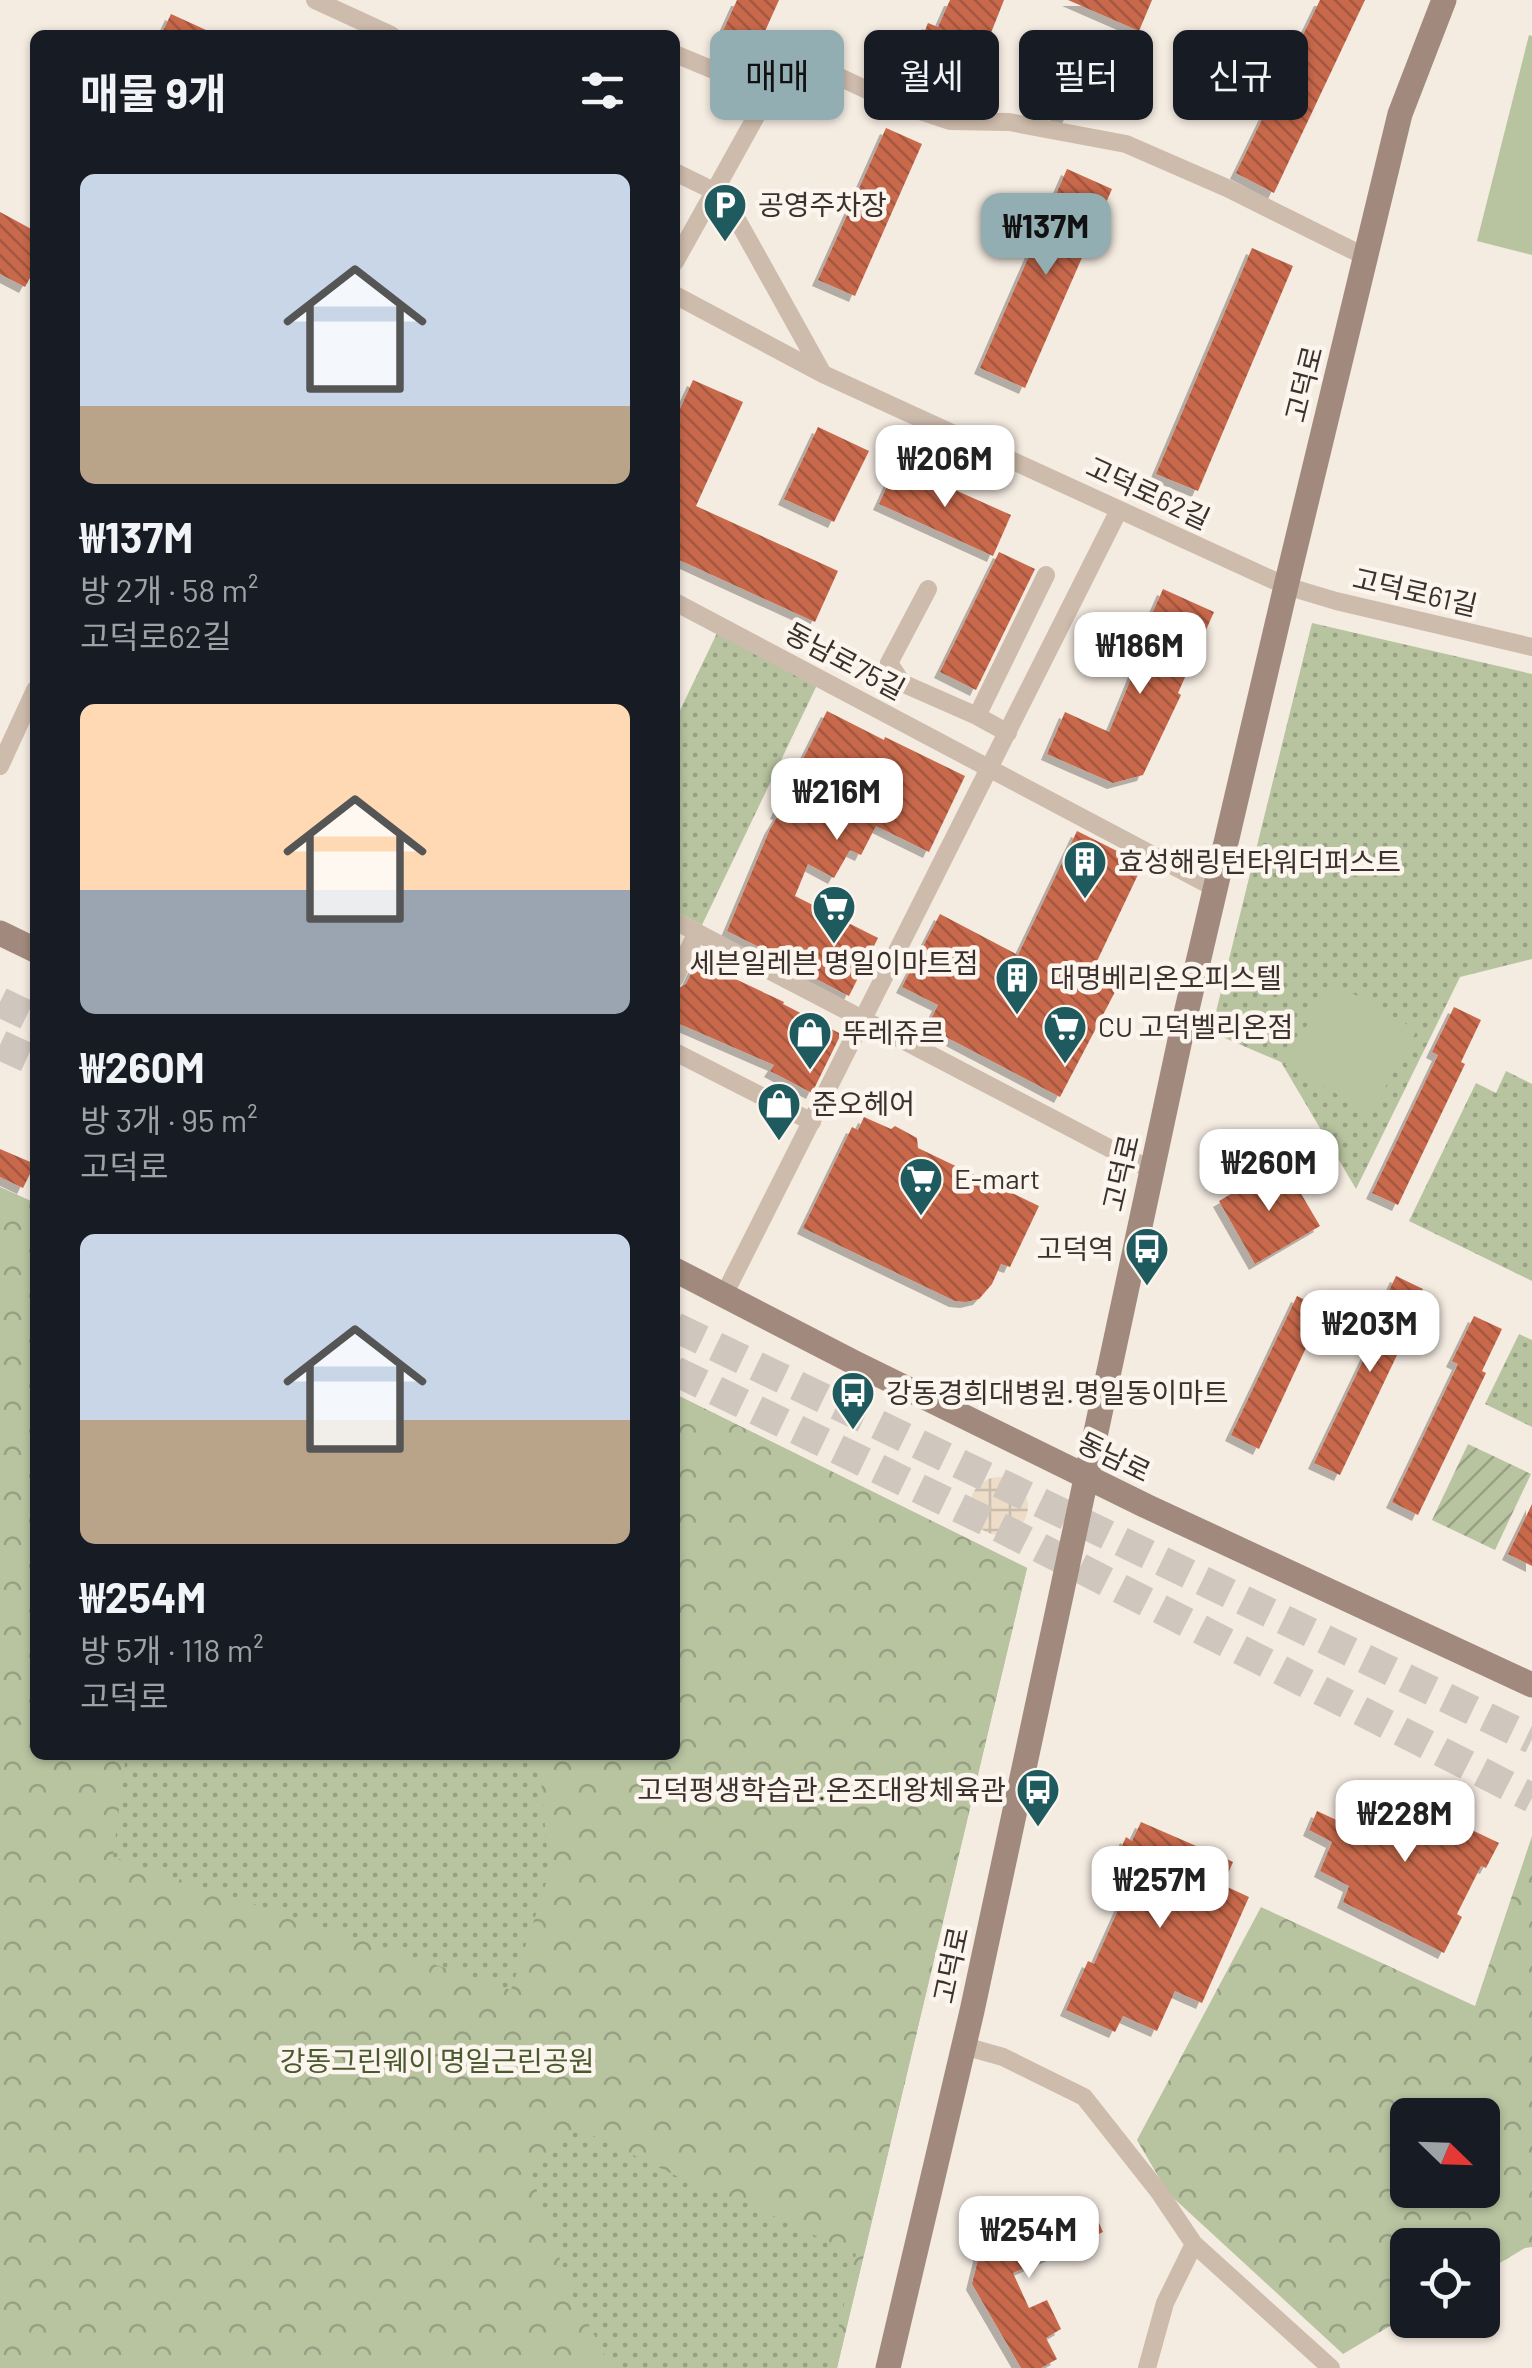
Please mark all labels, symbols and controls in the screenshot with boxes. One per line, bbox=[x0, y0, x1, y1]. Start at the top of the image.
chip: 매매 bbox=[710, 30, 844, 120]
chip: 월세 bbox=[864, 30, 999, 120]
chip: 필터 bbox=[1019, 30, 1153, 120]
chip: 신규 bbox=[1173, 30, 1308, 120]
icon: filters bbox=[575, 63, 630, 118]
text: 매물 9개 bbox=[80, 67, 227, 117]
parking icon: 공영주차장 bbox=[702, 182, 748, 243]
place label: 공영주차장 bbox=[758, 187, 887, 221]
pin: ₩137M bbox=[976, 193, 1116, 278]
text: ₩137M bbox=[1003, 206, 1089, 244]
icon: home bbox=[265, 239, 445, 419]
street label: 고덕로 bbox=[1277, 342, 1329, 425]
pin: ₩206M bbox=[875, 425, 1015, 510]
text: ₩206M bbox=[897, 438, 993, 476]
street label: 고덕로62길 bbox=[1081, 449, 1216, 535]
text: ₩137M bbox=[80, 511, 193, 561]
street label: 고덕로61길 bbox=[1350, 560, 1481, 622]
text: 방 2개 · 58 m² bbox=[80, 570, 258, 608]
pin: ₩186M bbox=[1070, 612, 1210, 697]
street label: 동남로75길 bbox=[780, 614, 911, 706]
text: 고덕로62길 bbox=[80, 616, 231, 654]
text: ₩186M bbox=[1096, 625, 1184, 663]
pin: ₩216M bbox=[767, 758, 907, 843]
icon: home bbox=[265, 769, 445, 949]
text: ₩216M bbox=[793, 771, 881, 809]
building icon: 효성해링턴타워더퍼스트 bbox=[1062, 839, 1108, 900]
place label: 효성해링턴타워더퍼스트 bbox=[1118, 844, 1401, 878]
supermarket icon: 세븐일레븐 명일이마트점 bbox=[811, 884, 857, 945]
place label: 세븐일레븐 명일이마트점 bbox=[690, 945, 978, 979]
building icon: 대명베리온오피스텔 bbox=[994, 955, 1040, 1016]
place label: 대명베리온오피스텔 bbox=[1050, 960, 1282, 994]
supermarket icon: CU 고덕벨리온점 bbox=[1042, 1004, 1088, 1065]
place label: CU 고덕벨리온점 bbox=[1098, 1009, 1293, 1043]
shop icon: 뚜레쥬르 bbox=[787, 1010, 833, 1071]
place label: 뚜레쥬르 bbox=[842, 1015, 945, 1049]
text: ₩260M bbox=[80, 1041, 205, 1091]
shop icon: 준오헤어 bbox=[756, 1081, 802, 1142]
place label: 준오헤어 bbox=[812, 1086, 915, 1120]
text: 방 3개 · 95 m² bbox=[80, 1100, 258, 1138]
pin: ₩260M bbox=[1199, 1129, 1339, 1214]
street label: 고덕로 bbox=[1095, 1131, 1145, 1214]
text: ₩260M bbox=[1221, 1142, 1317, 1180]
text: 고덕로 bbox=[80, 1146, 168, 1184]
supermarket icon: E-mart bbox=[898, 1156, 944, 1217]
place label: E-mart bbox=[954, 1161, 1040, 1195]
bus stop icon: 고덕역 bbox=[1124, 1226, 1170, 1287]
place label: 고덕역 bbox=[1037, 1231, 1114, 1265]
pin: ₩203M bbox=[1300, 1290, 1440, 1375]
icon: home bbox=[265, 1299, 445, 1479]
text: ₩203M bbox=[1322, 1303, 1418, 1341]
bus stop icon: 강동경희대병원.명일동이마트 bbox=[830, 1370, 876, 1431]
place label: 강동경희대병원.명일동이마트 bbox=[886, 1375, 1229, 1409]
street label: 동남로 bbox=[1072, 1424, 1157, 1488]
text: ₩254M bbox=[80, 1571, 206, 1621]
text: 방 5개 · 118 m² bbox=[80, 1630, 264, 1668]
text: 고덕로 bbox=[80, 1676, 168, 1714]
bus stop icon: 고덕평생학습관.온조대왕체육관 bbox=[1015, 1767, 1061, 1828]
place label: 고덕평생학습관.온조대왕체육관 bbox=[638, 1772, 1006, 1806]
pin: ₩228M bbox=[1335, 1780, 1475, 1865]
text: ₩228M bbox=[1358, 1793, 1452, 1831]
pin: ₩257M bbox=[1090, 1846, 1230, 1931]
text: ₩257M bbox=[1114, 1859, 1206, 1897]
street label: 고덕로 bbox=[925, 1923, 975, 2006]
park label: 강동그린웨이 명일근린공원 bbox=[280, 2043, 594, 2077]
north arrow bbox=[1390, 2098, 1500, 2208]
map controls bbox=[1390, 2098, 1500, 2338]
pin: ₩254M bbox=[959, 2196, 1099, 2281]
text: ₩254M bbox=[981, 2209, 1077, 2247]
button: locate bbox=[1390, 2228, 1500, 2338]

